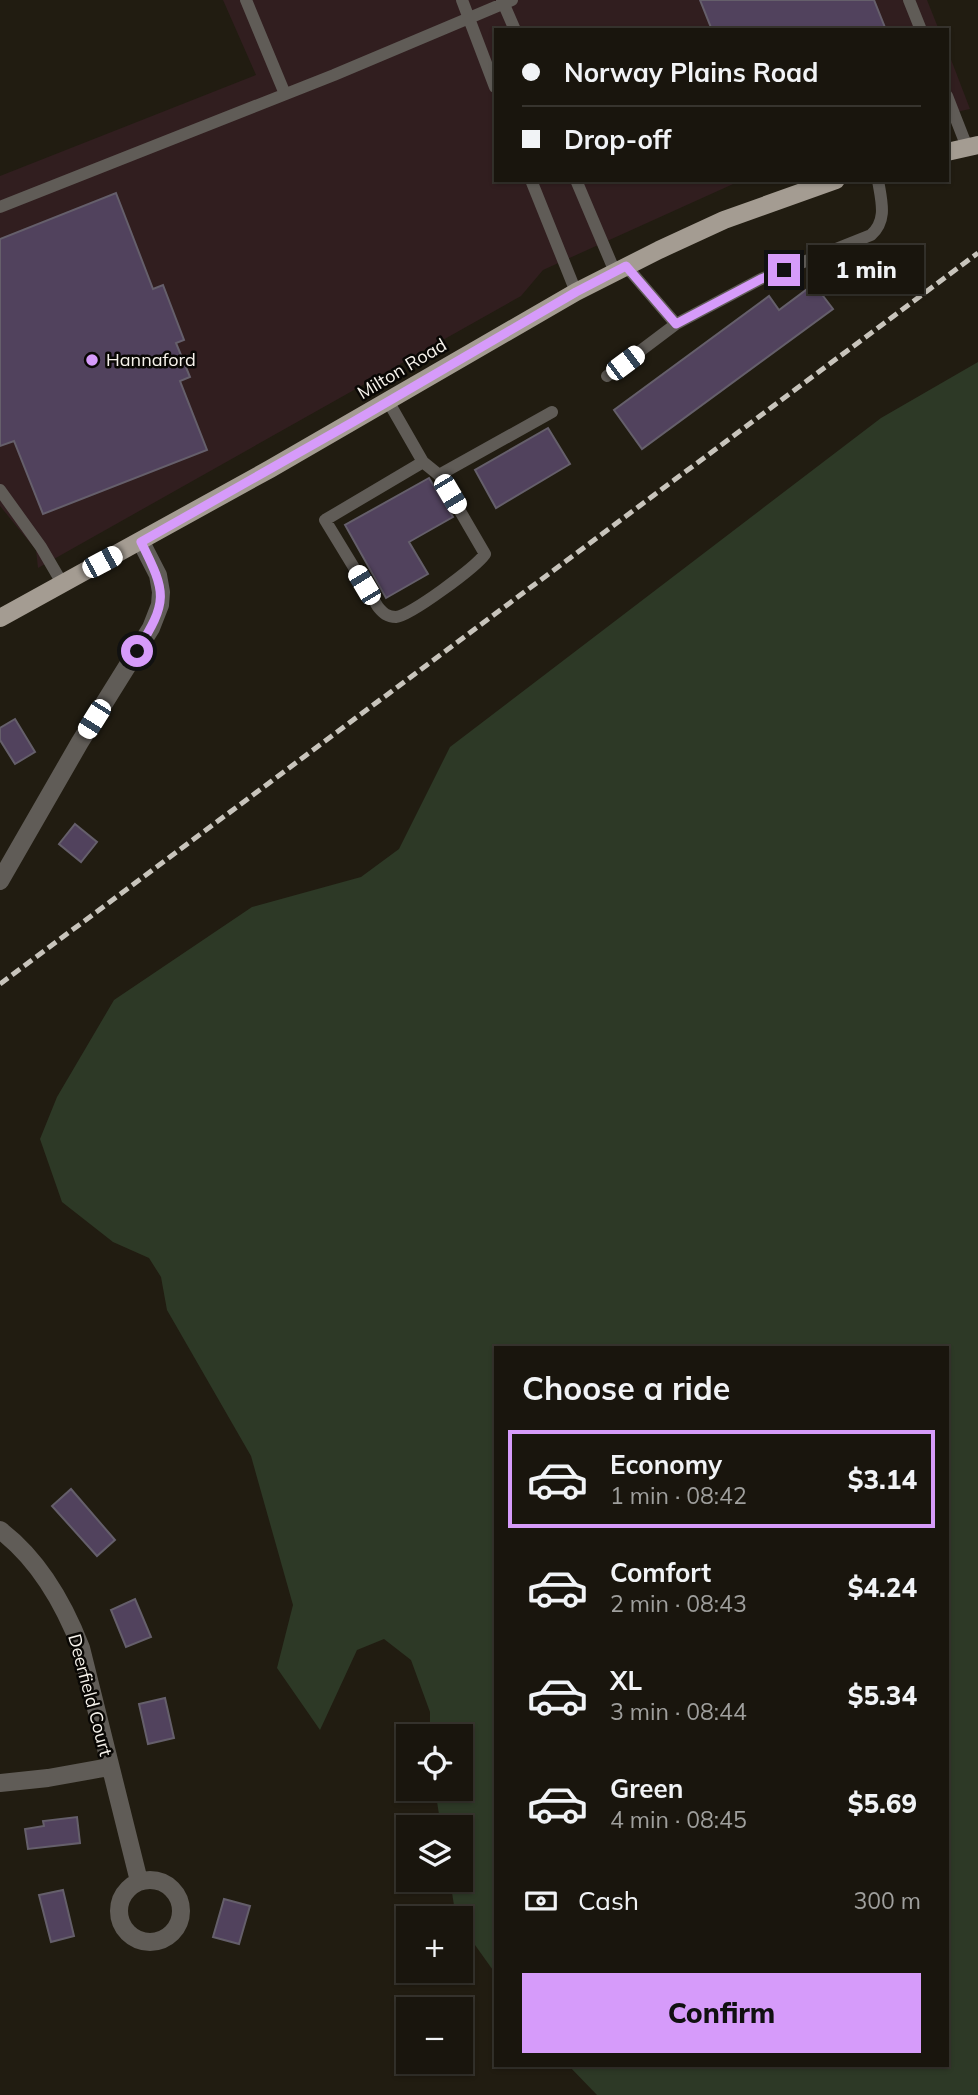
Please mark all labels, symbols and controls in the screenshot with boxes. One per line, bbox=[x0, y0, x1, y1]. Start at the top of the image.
text: Norway Plains Road bbox=[564, 56, 818, 89]
text: Drop-off bbox=[564, 123, 671, 156]
callout: 1 min bbox=[808, 246, 924, 294]
route end bbox=[768, 254, 800, 286]
text: 1 min bbox=[835, 255, 897, 284]
street label: Milton Road bbox=[353, 333, 450, 404]
car bbox=[602, 342, 649, 384]
place label: Hannaford bbox=[106, 348, 196, 371]
marker: Hannaford bbox=[84, 352, 100, 368]
car bbox=[431, 471, 470, 517]
car bbox=[79, 543, 126, 581]
car bbox=[345, 562, 384, 608]
route start bbox=[121, 635, 153, 667]
car bbox=[74, 696, 115, 742]
text: Choose a ride bbox=[522, 1368, 730, 1408]
icon: car bbox=[526, 1448, 589, 1511]
text: Economy bbox=[610, 1448, 722, 1481]
text: $3.14 bbox=[848, 1463, 917, 1496]
text: 1 min · 08:42 bbox=[610, 1481, 747, 1510]
icon: car bbox=[526, 1556, 589, 1619]
text: Comfort bbox=[610, 1556, 711, 1589]
text: $4.24 bbox=[848, 1571, 917, 1604]
text: 2 min · 08:43 bbox=[610, 1589, 747, 1618]
street label: Deerfield Court bbox=[63, 1631, 118, 1759]
icon: car bbox=[526, 1664, 589, 1727]
text: XL bbox=[610, 1664, 642, 1697]
text: $5.34 bbox=[848, 1679, 917, 1712]
text: 3 min · 08:44 bbox=[610, 1697, 747, 1726]
map controls bbox=[396, 1724, 473, 2074]
button: locate bbox=[396, 1724, 473, 1801]
icon: car bbox=[526, 1772, 589, 1835]
text: Green bbox=[610, 1772, 683, 1805]
text: $5.69 bbox=[848, 1787, 917, 1820]
text: 4 min · 08:45 bbox=[610, 1805, 747, 1834]
button: layers bbox=[396, 1815, 473, 1892]
icon: cash bbox=[522, 1882, 560, 1920]
text: Cash bbox=[578, 1884, 639, 1917]
text: 300 m bbox=[853, 1886, 921, 1915]
button: + bbox=[396, 1906, 473, 1983]
button: Confirm bbox=[522, 1973, 921, 2053]
button: − bbox=[396, 1997, 473, 2074]

